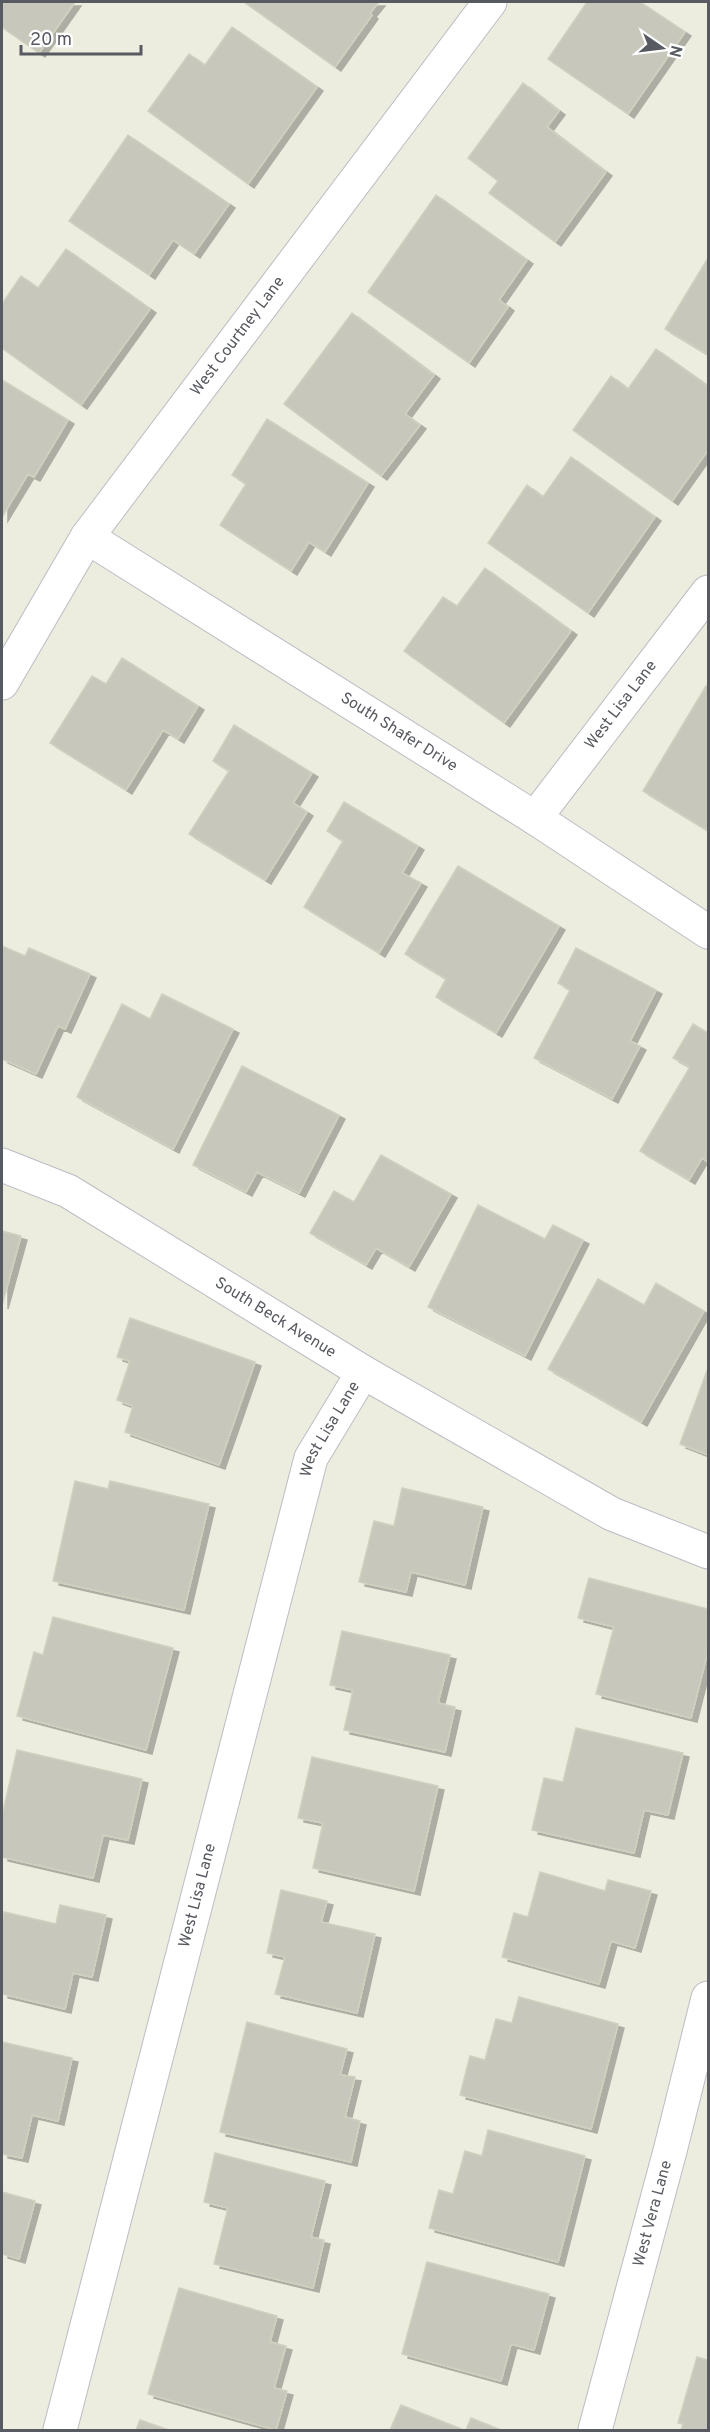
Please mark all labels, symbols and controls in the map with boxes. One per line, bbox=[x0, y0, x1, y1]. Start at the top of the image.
scale bar bbox=[21, 18, 141, 56]
north arrow bbox=[632, 18, 692, 78]
text: 20 m bbox=[30, 29, 72, 52]
text: N bbox=[664, 43, 686, 59]
street label: West Courtney Lane bbox=[187, 273, 289, 400]
street label: West Lisa Lane bbox=[581, 657, 662, 754]
street label: South Shafer Drive bbox=[336, 688, 461, 777]
street label: South Beck Avenue bbox=[211, 1273, 339, 1363]
street label: West Lisa Lane bbox=[296, 1378, 365, 1479]
street label: West Lisa Lane bbox=[175, 1841, 221, 1950]
street label: West Vera Lane bbox=[629, 2158, 677, 2269]

